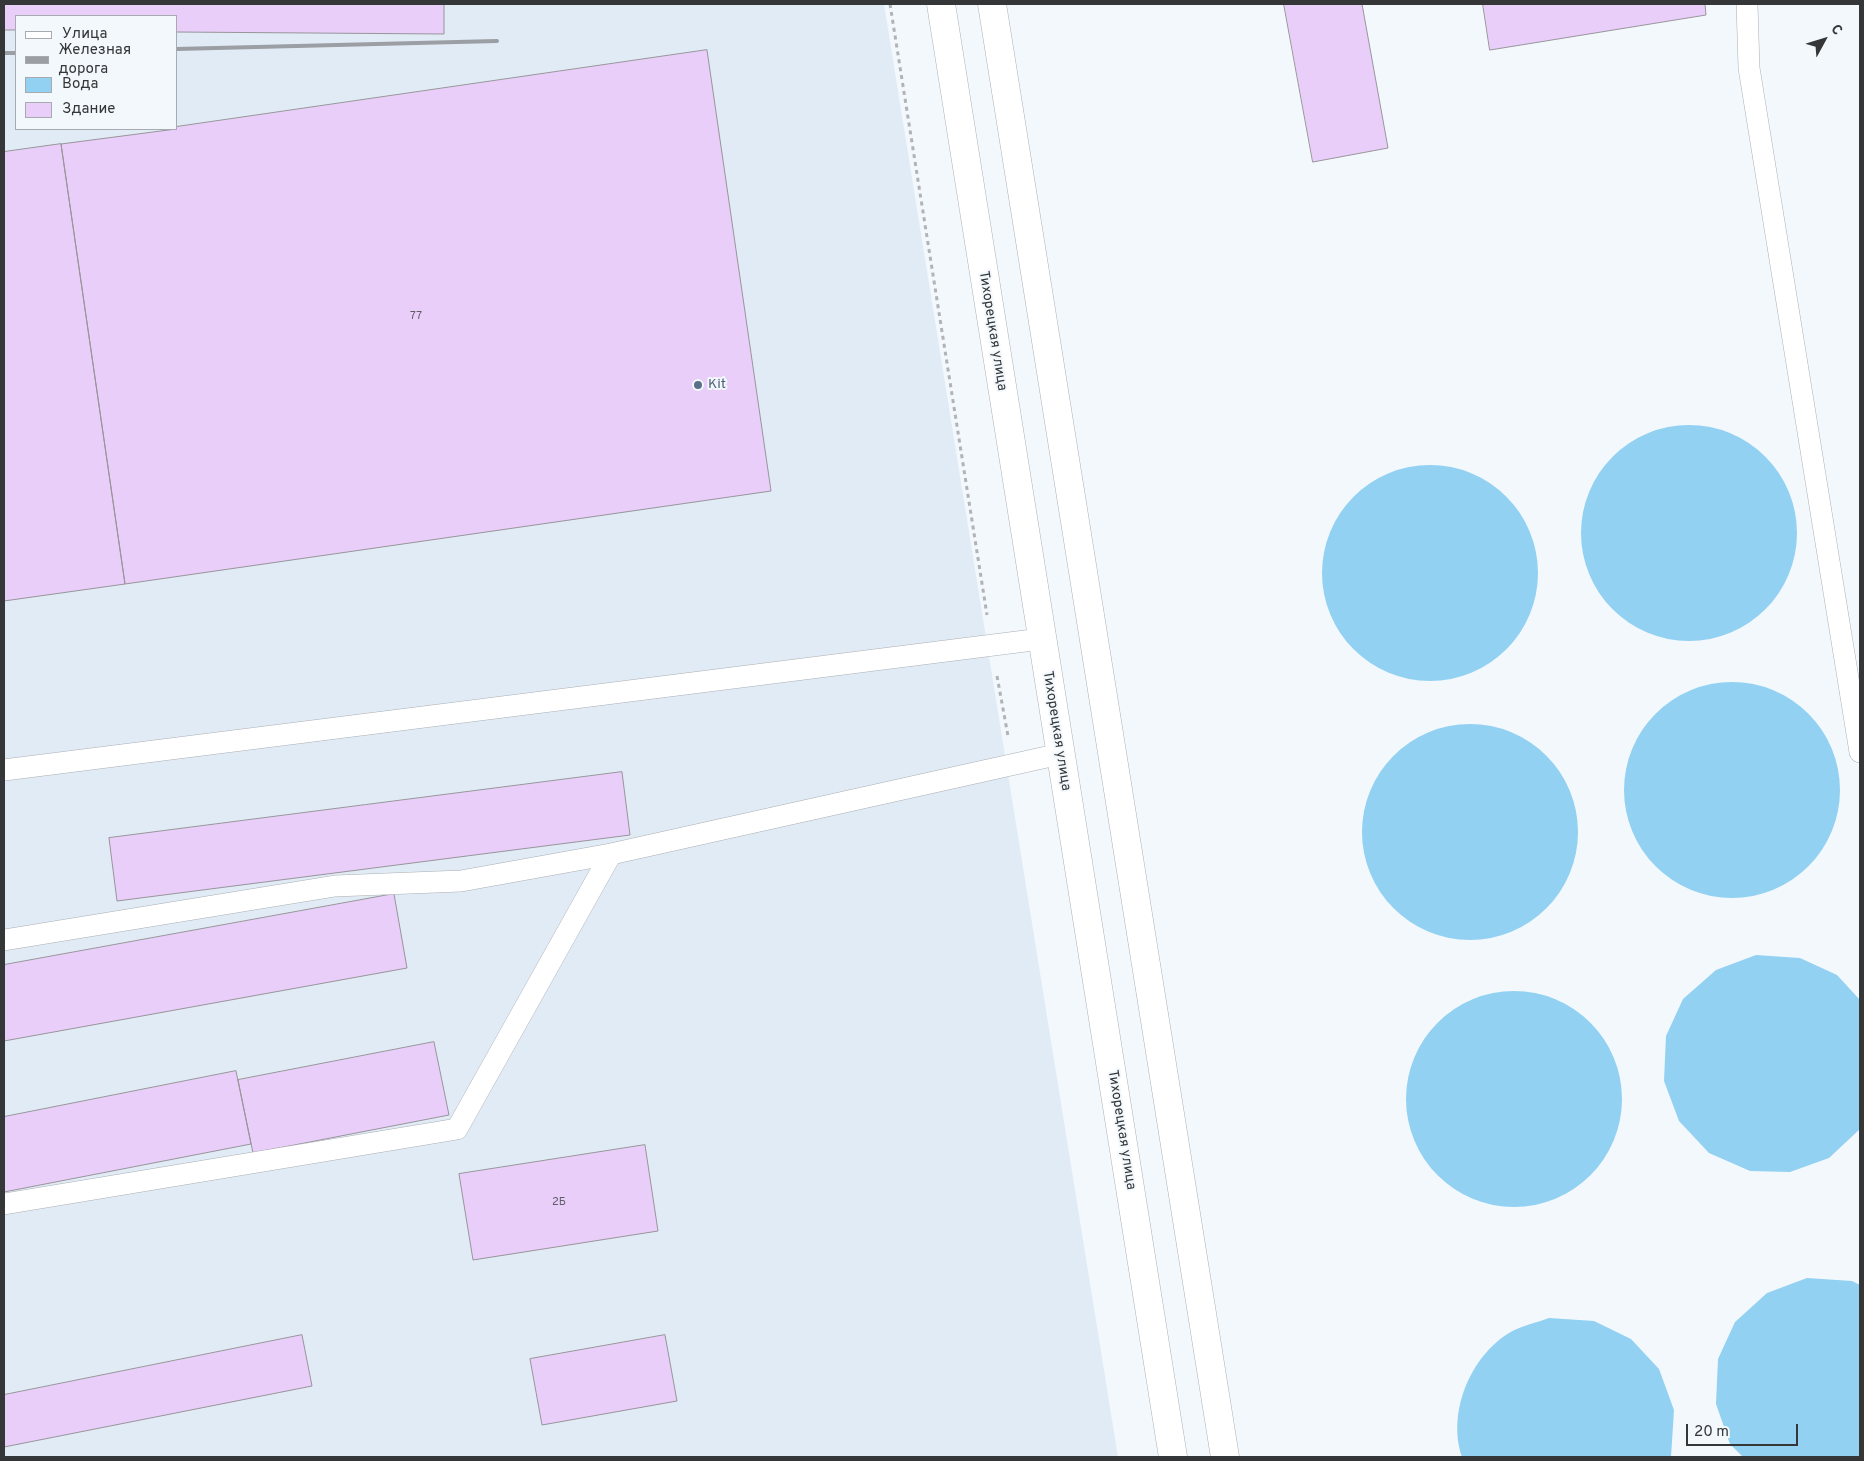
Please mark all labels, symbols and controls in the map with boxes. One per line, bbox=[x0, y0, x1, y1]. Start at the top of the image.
legend bbox=[15, 15, 178, 130]
north arrow bbox=[1799, 15, 1849, 65]
text: С bbox=[1827, 21, 1845, 39]
text: Улица bbox=[62, 25, 107, 44]
text: Железная дорога bbox=[59, 41, 131, 79]
text: Вода bbox=[62, 75, 98, 94]
text: Здание bbox=[62, 100, 115, 119]
street label: Тихорецкая улица bbox=[974, 270, 1010, 392]
house number: 77 bbox=[410, 310, 422, 324]
place label: Kit bbox=[708, 377, 726, 393]
marker: Kit bbox=[692, 379, 704, 391]
street label: Тихорецкая улица bbox=[1038, 670, 1074, 792]
street label: Тихорецкая улица bbox=[1103, 1069, 1139, 1191]
house number: 2Б bbox=[552, 1196, 566, 1210]
scale bar bbox=[1689, 1414, 1802, 1446]
text: 20 m bbox=[1694, 1423, 1729, 1442]

